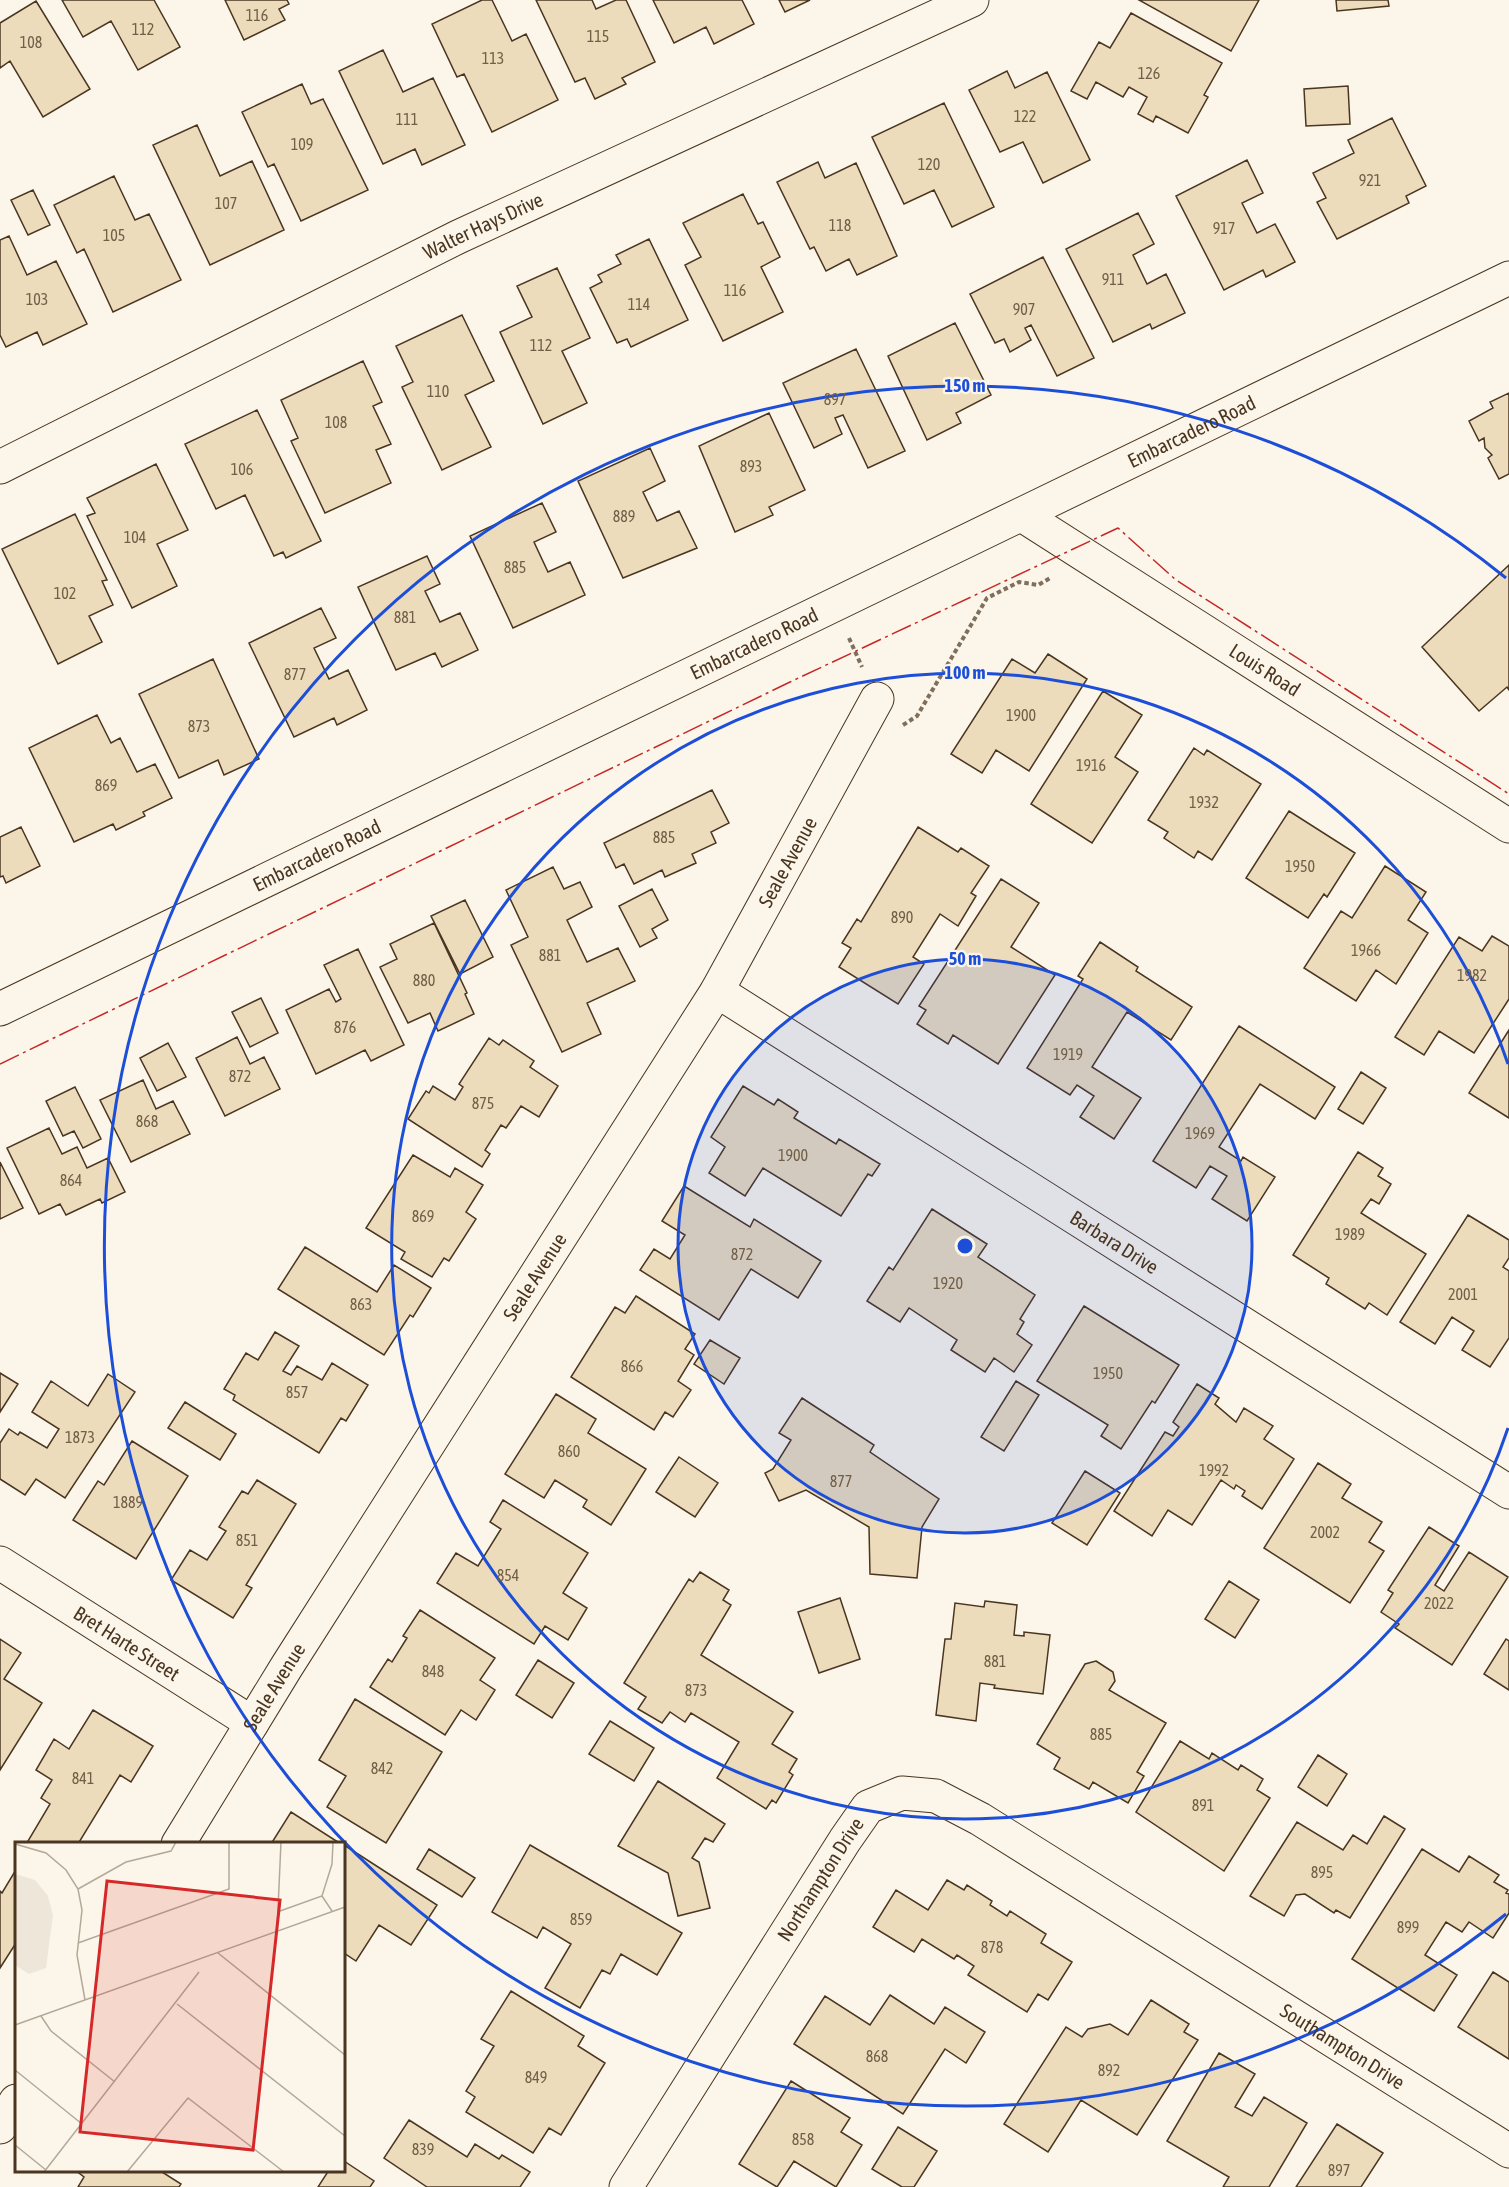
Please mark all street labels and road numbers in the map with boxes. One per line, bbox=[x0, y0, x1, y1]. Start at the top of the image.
street label: Walter Hays Drive bbox=[419, 187, 546, 264]
street label: Embarcadero Road bbox=[1124, 391, 1259, 472]
street label: Embarcadero Road bbox=[686, 603, 822, 684]
street label: Louis Road bbox=[1225, 639, 1305, 701]
street label: Seale Avenue bbox=[753, 813, 821, 911]
street label: Embarcadero Road bbox=[249, 814, 384, 896]
street label: Barbara Drive bbox=[1066, 1205, 1163, 1278]
street label: Seale Avenue bbox=[498, 1229, 571, 1325]
street label: Bret Harte Street bbox=[70, 1601, 184, 1685]
street label: Seale Avenue bbox=[238, 1639, 310, 1735]
street label: Northampton Drive bbox=[772, 1813, 868, 1945]
street label: Southampton Drive bbox=[1276, 1998, 1409, 2094]

